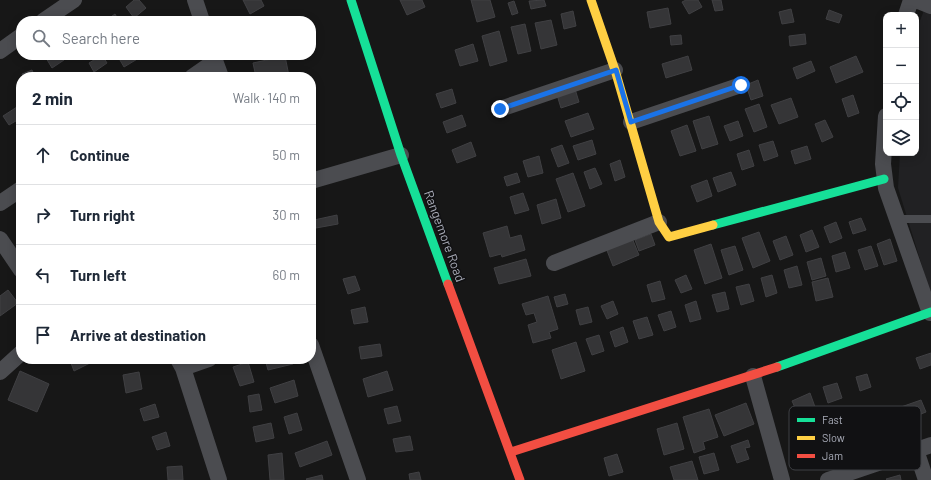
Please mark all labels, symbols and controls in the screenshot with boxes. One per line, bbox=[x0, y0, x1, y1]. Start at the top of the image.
map controls bbox=[883, 12, 919, 156]
button: + bbox=[883, 12, 919, 48]
search box bbox=[16, 16, 316, 60]
icon: search bbox=[30, 27, 52, 49]
text: Search here bbox=[62, 29, 140, 47]
button: − bbox=[883, 48, 919, 84]
route start bbox=[732, 76, 750, 94]
button: locate bbox=[883, 84, 919, 120]
text: 2 min bbox=[32, 88, 73, 108]
text: Walk · 140 m bbox=[233, 90, 300, 106]
route end bbox=[491, 100, 509, 118]
button: layers bbox=[883, 120, 919, 156]
icon: ahead bbox=[32, 144, 54, 166]
text: Continue bbox=[70, 146, 130, 164]
text: 50 m bbox=[273, 147, 300, 163]
street label: Rangemore Road bbox=[421, 188, 469, 284]
icon: right bbox=[32, 204, 54, 226]
text: Turn right bbox=[70, 206, 135, 224]
text: 30 m bbox=[273, 207, 300, 223]
icon: left bbox=[32, 264, 54, 286]
text: Turn left bbox=[70, 266, 126, 284]
text: 60 m bbox=[273, 267, 300, 283]
icon: arrive bbox=[32, 324, 54, 346]
text: Arrive at destination bbox=[70, 326, 206, 344]
legend bbox=[789, 406, 921, 470]
text: Fast bbox=[822, 413, 843, 426]
text: Slow bbox=[822, 431, 845, 444]
text: Jam bbox=[822, 449, 843, 462]

